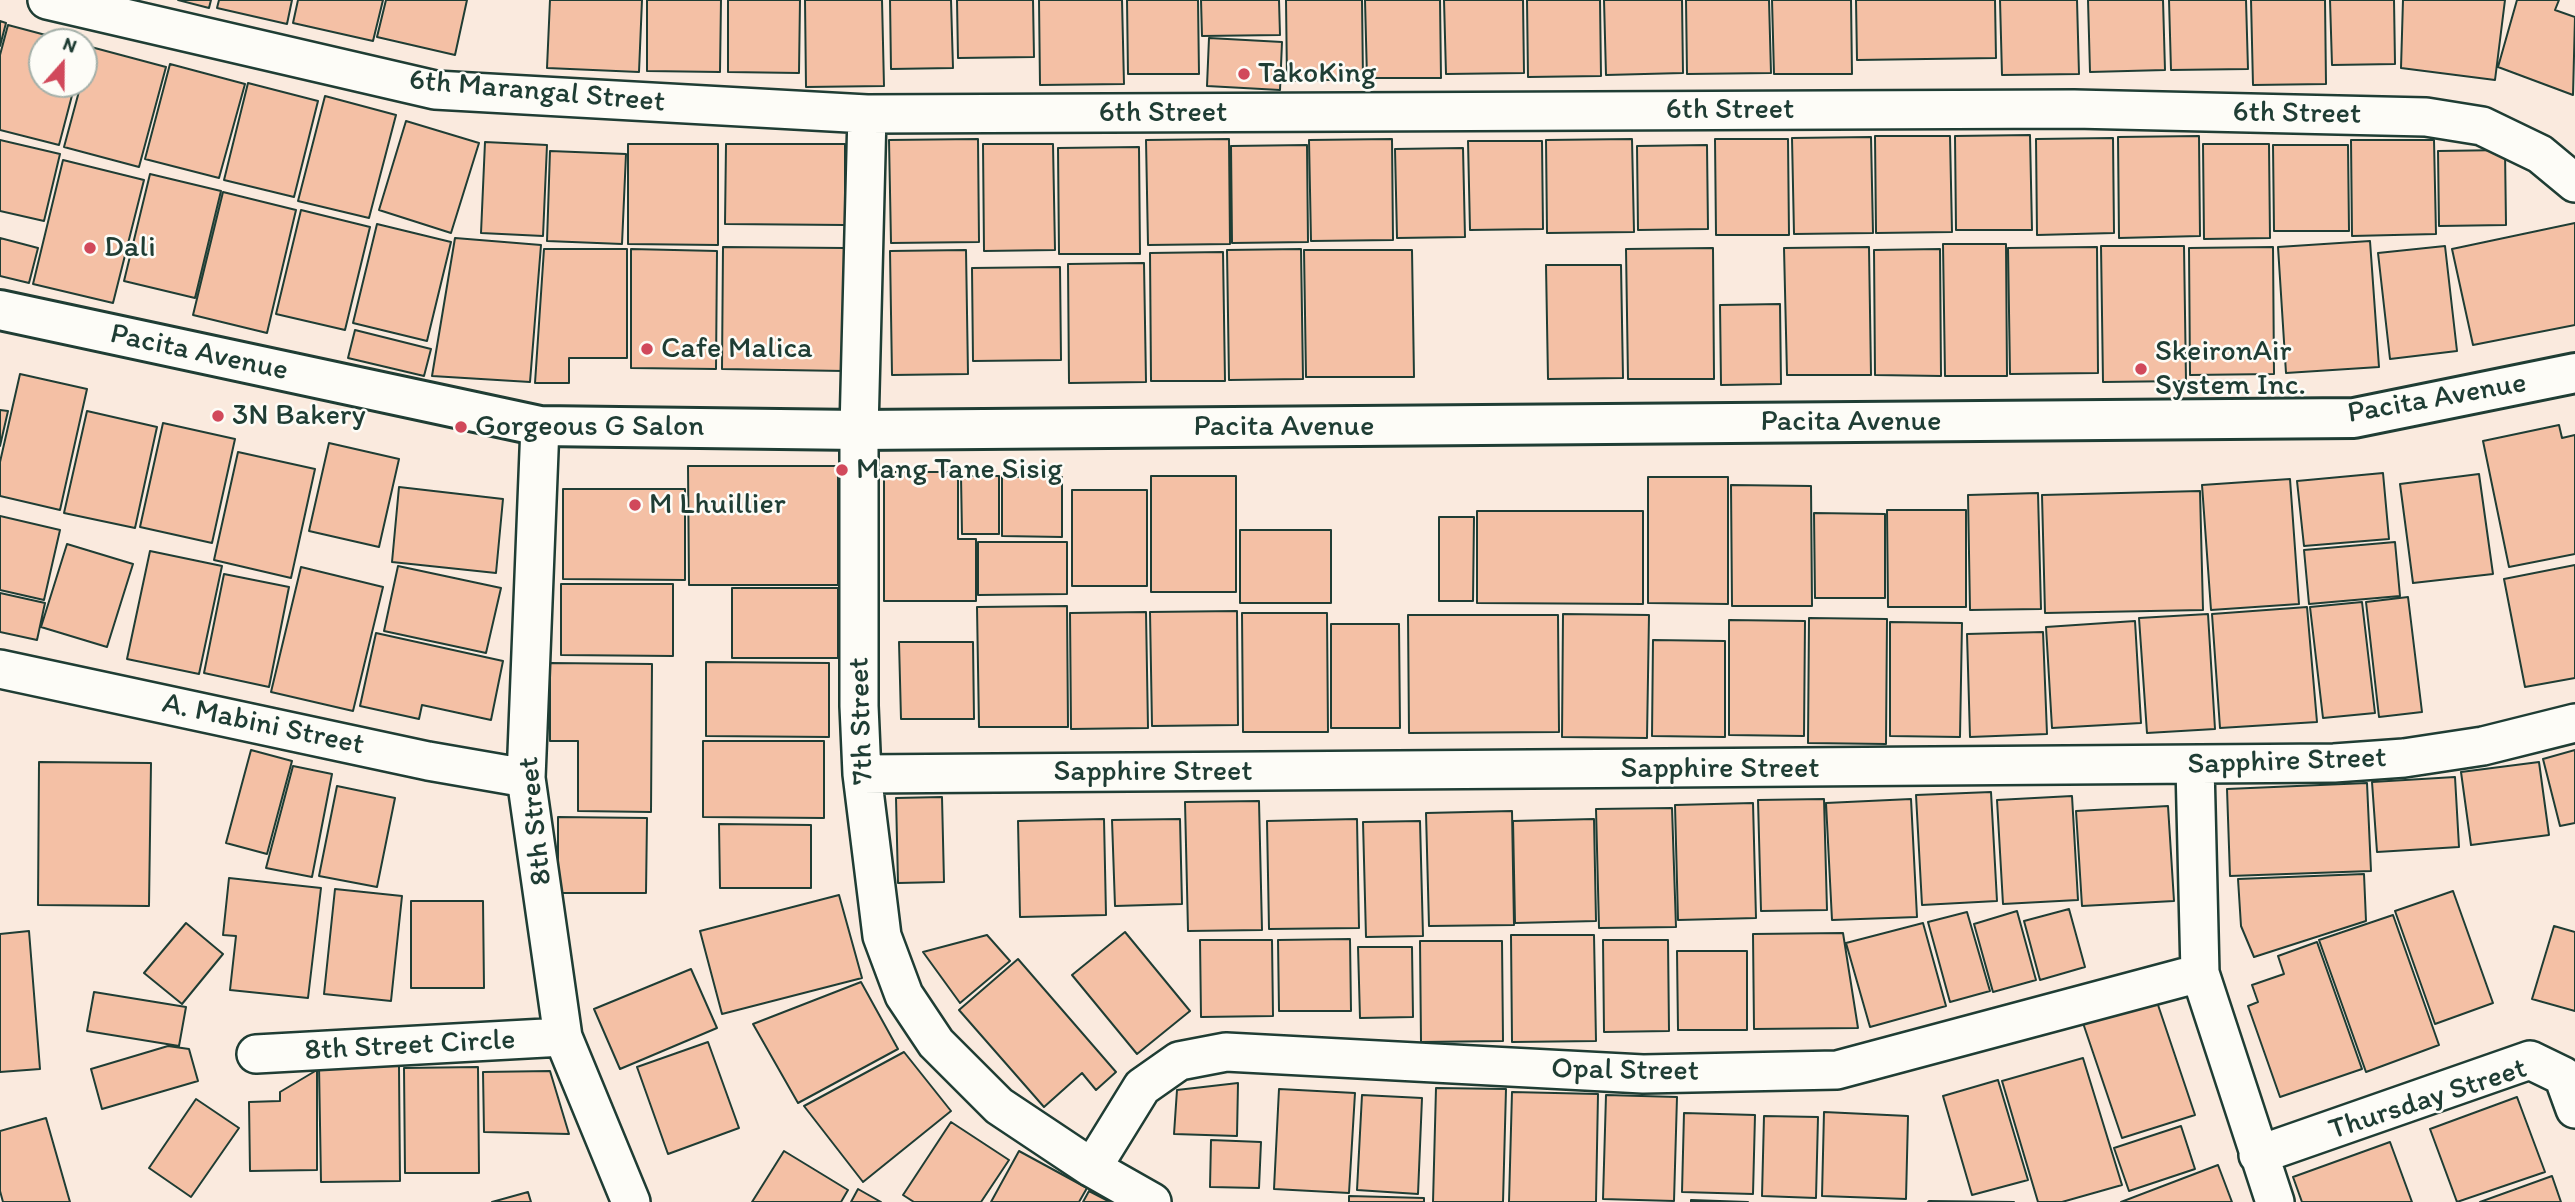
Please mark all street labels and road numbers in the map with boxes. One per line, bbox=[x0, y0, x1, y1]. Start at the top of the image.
street label: 6th Marangal Street bbox=[408, 63, 666, 121]
street label: 6th Street bbox=[1666, 92, 1794, 128]
street label: 6th Street bbox=[1099, 95, 1227, 131]
street label: 6th Street bbox=[2232, 95, 2362, 133]
street label: Pacita Avenue bbox=[107, 317, 291, 389]
street label: Pacita Avenue bbox=[2345, 366, 2529, 432]
street label: Pacita Avenue bbox=[1761, 404, 1941, 440]
street label: Pacita Avenue bbox=[1194, 409, 1374, 445]
street label: 7th Street bbox=[842, 657, 882, 785]
street label: A. Mabini Street bbox=[159, 686, 367, 764]
street label: Sapphire Street bbox=[2187, 741, 2387, 783]
street label: Sapphire Street bbox=[1620, 751, 1820, 787]
street label: Sapphire Street bbox=[1053, 754, 1253, 790]
street label: 8th Street bbox=[511, 755, 561, 887]
street label: 8th Street Circle bbox=[304, 1023, 516, 1069]
street label: Thursday Street bbox=[2325, 1051, 2531, 1149]
street label: Opal Street bbox=[1551, 1052, 1699, 1090]

